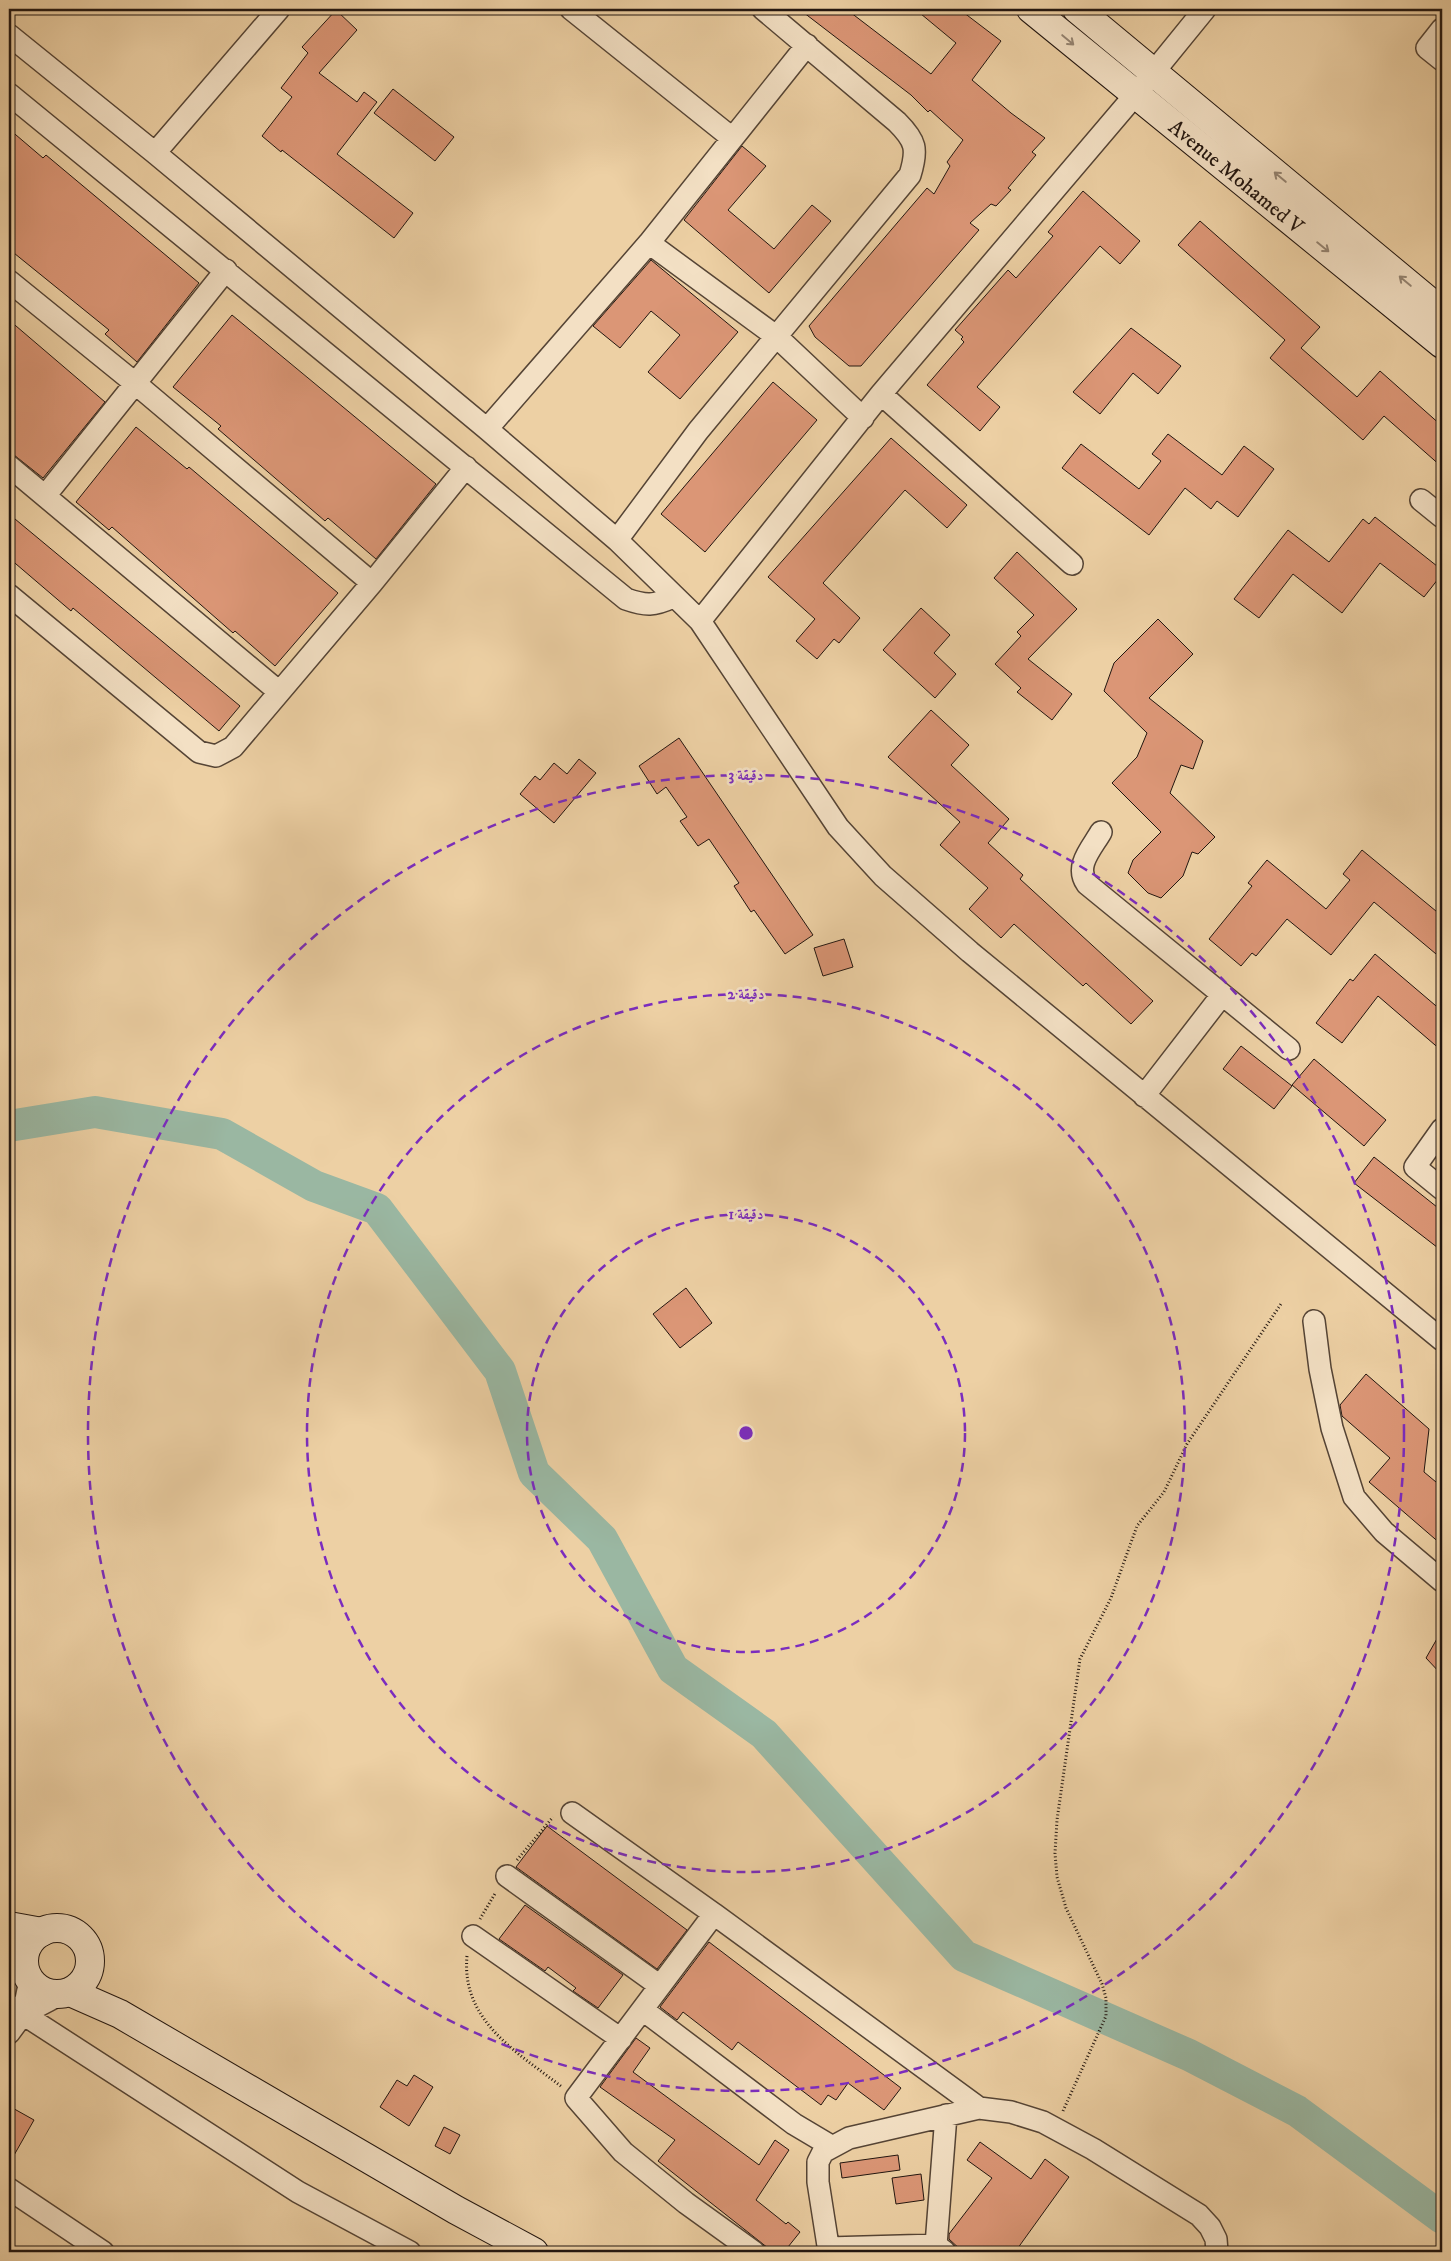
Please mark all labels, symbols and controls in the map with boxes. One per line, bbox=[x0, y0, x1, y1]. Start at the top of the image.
one-way arrow bbox=[1061, 34, 1074, 45]
street label: Avenue Mohamed V bbox=[1163, 114, 1309, 240]
one-way arrow bbox=[1273, 172, 1286, 183]
one-way arrow bbox=[1316, 242, 1329, 253]
one-way arrow bbox=[1398, 275, 1411, 287]
text: 3 دقيقة bbox=[728, 766, 764, 785]
text: 2 دقيقة bbox=[728, 985, 764, 1004]
text: 1 دقيقة bbox=[729, 1205, 763, 1224]
centre of rings bbox=[737, 1424, 755, 1442]

